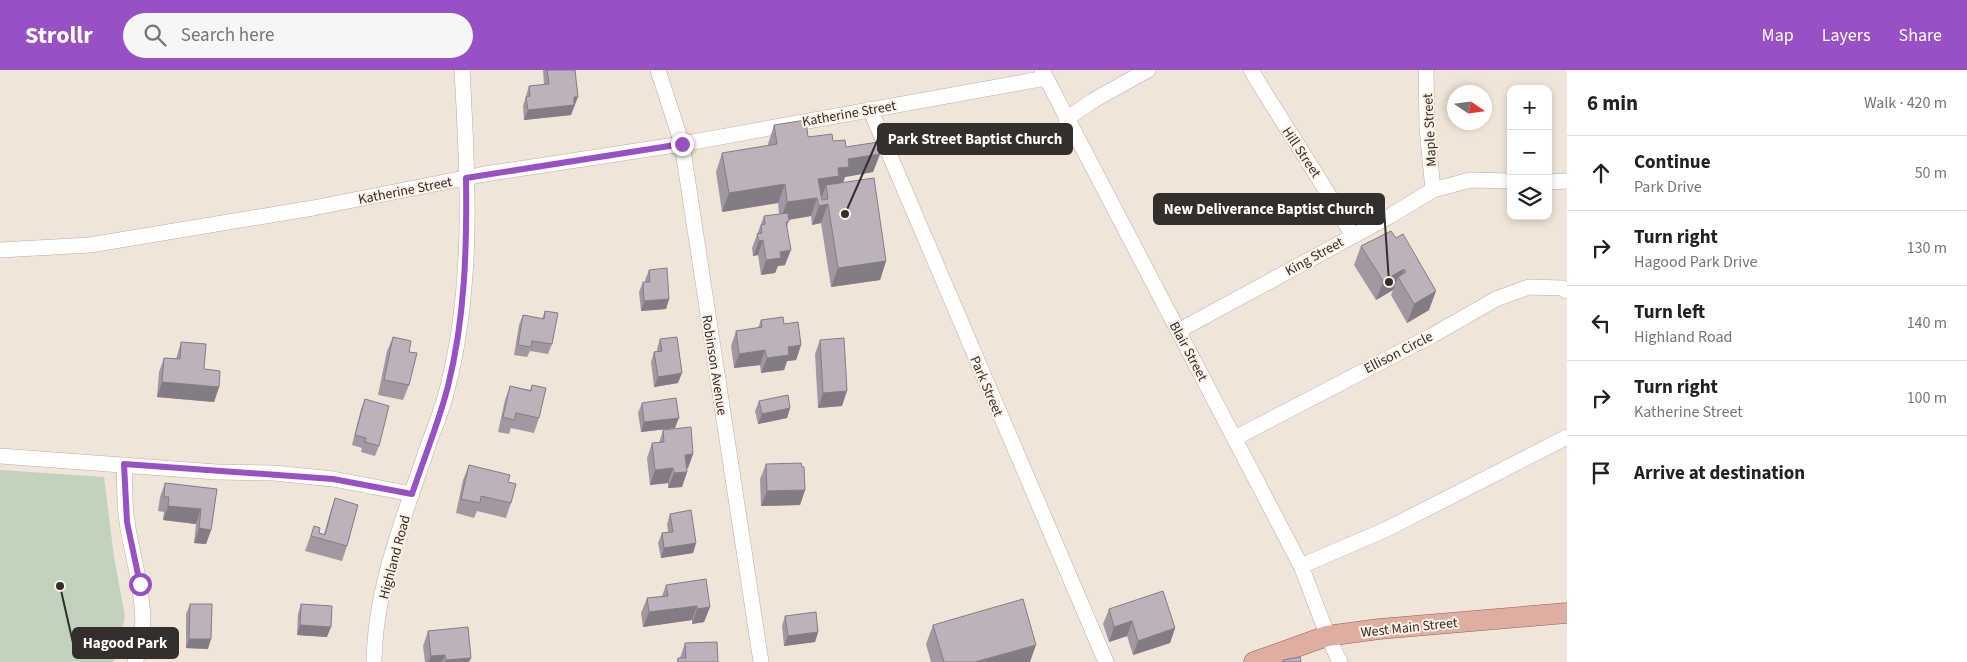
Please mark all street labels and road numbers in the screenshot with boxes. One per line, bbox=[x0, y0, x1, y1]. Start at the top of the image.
street label: Maple Street bbox=[1418, 93, 1442, 167]
street label: Katherine Street bbox=[801, 96, 898, 132]
street label: Hill Street bbox=[1277, 123, 1326, 182]
street label: Katherine Street bbox=[357, 172, 454, 210]
street label: King Street bbox=[1282, 232, 1348, 281]
street label: Robinson Avenue bbox=[696, 314, 732, 417]
street label: Blair Street bbox=[1164, 318, 1212, 385]
street label: Ellison Circle bbox=[1361, 327, 1436, 379]
street label: Park Street bbox=[964, 353, 1008, 420]
street label: Highland Road bbox=[374, 513, 416, 601]
street label: West Main Street bbox=[1360, 613, 1459, 643]

